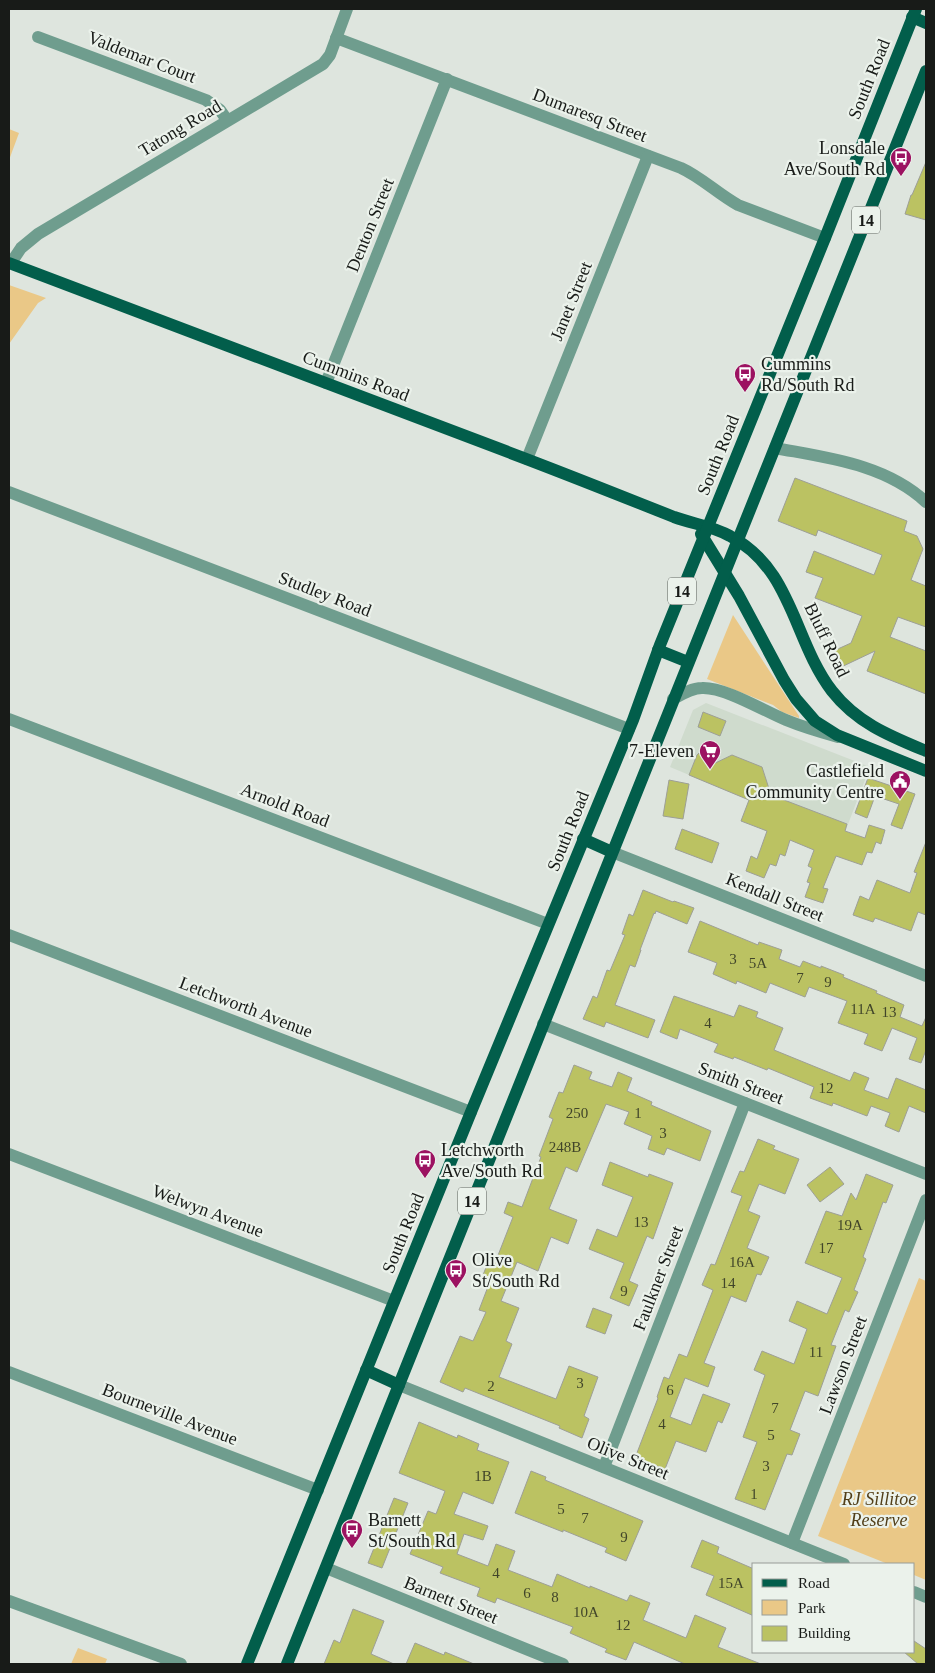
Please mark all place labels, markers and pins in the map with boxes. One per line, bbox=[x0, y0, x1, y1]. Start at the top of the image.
place label: Lonsdale Ave/South Rd bbox=[784, 138, 885, 179]
bus stop icon: Lonsdale Ave/South Rd bbox=[889, 146, 913, 177]
place label: Cummins Rd/South Rd bbox=[761, 354, 855, 395]
bus stop icon: Cummins Rd/South Rd bbox=[733, 362, 757, 393]
supermarket icon: 7-Eleven bbox=[698, 739, 722, 770]
place label: 7-Eleven bbox=[629, 741, 694, 761]
place label: Castlefield Community Centre bbox=[746, 761, 884, 802]
public building icon: Castlefield Community Centre bbox=[888, 769, 912, 800]
place label: Letchworth Ave/South Rd bbox=[441, 1140, 542, 1181]
bus stop icon: Letchworth Ave/South Rd bbox=[413, 1148, 437, 1179]
place label: Olive St/South Rd bbox=[472, 1250, 560, 1291]
bus stop icon: Olive St/South Rd bbox=[444, 1258, 468, 1289]
place label: Barnett St/South Rd bbox=[368, 1510, 456, 1551]
bus stop icon: Barnett St/South Rd bbox=[340, 1518, 364, 1549]

